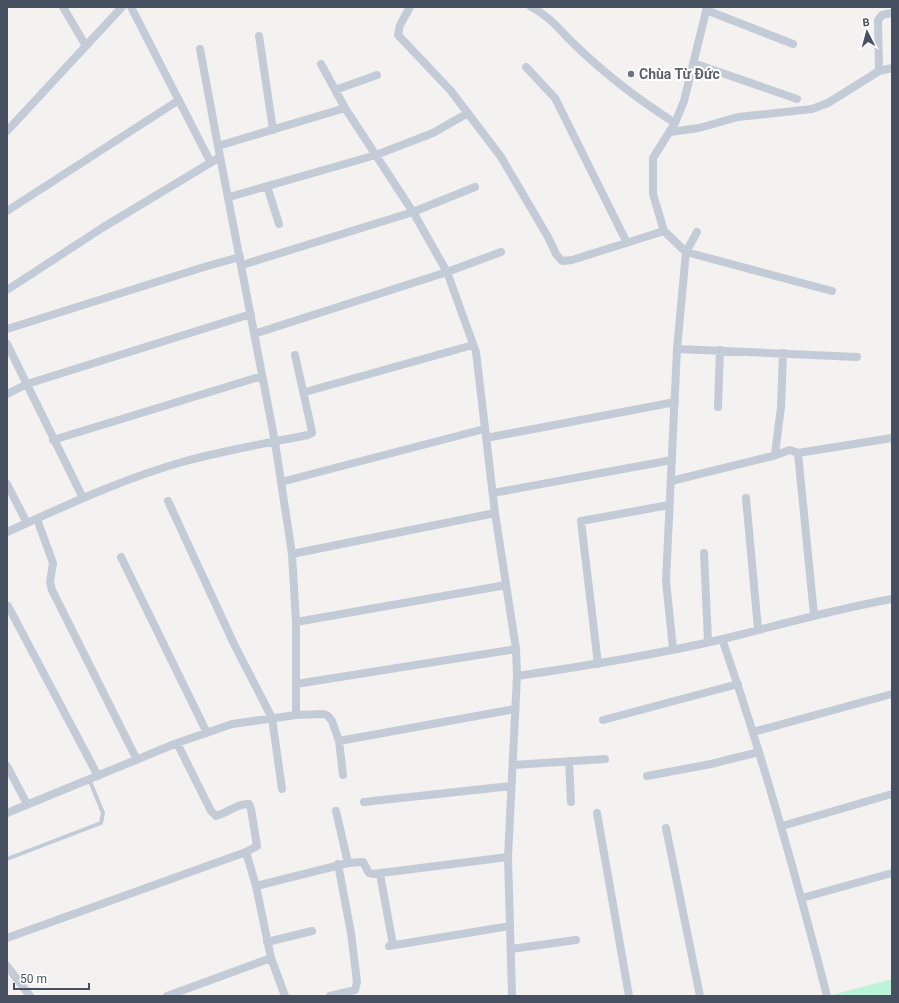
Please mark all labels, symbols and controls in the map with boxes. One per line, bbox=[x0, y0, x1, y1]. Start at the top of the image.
north arrow bbox=[847, 12, 887, 52]
text: B bbox=[862, 16, 870, 29]
place label: Chùa Từ Đức bbox=[639, 66, 720, 82]
marker: Chùa Từ Đức bbox=[626, 69, 636, 79]
scale bar bbox=[14, 965, 89, 991]
text: 50 m bbox=[20, 972, 47, 986]

